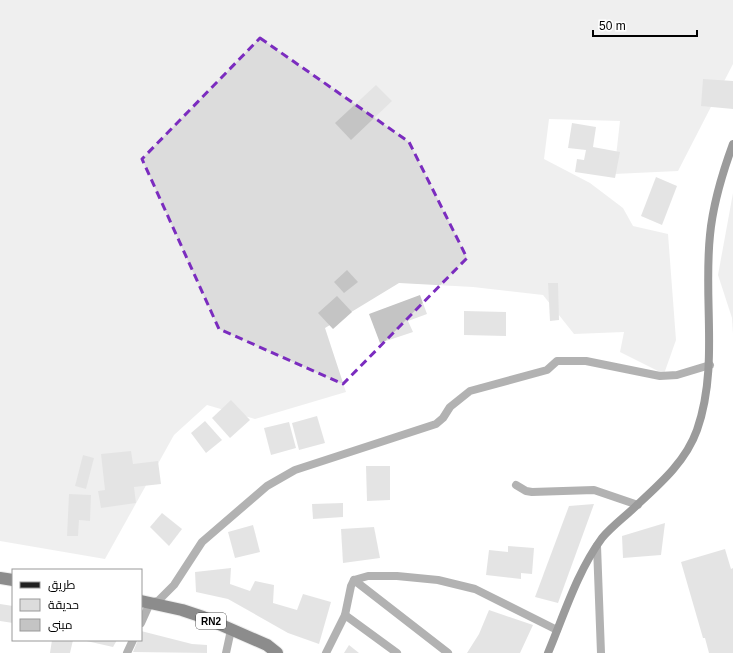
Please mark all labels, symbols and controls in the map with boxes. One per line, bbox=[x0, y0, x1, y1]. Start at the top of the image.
scale bar bbox=[593, 12, 697, 38]
text: 50 m bbox=[599, 19, 626, 33]
legend bbox=[12, 569, 142, 641]
text: طريق bbox=[48, 578, 76, 592]
text: حديقة bbox=[48, 598, 79, 612]
road number: RN2 bbox=[196, 613, 226, 629]
text: مبنى bbox=[48, 618, 73, 632]

